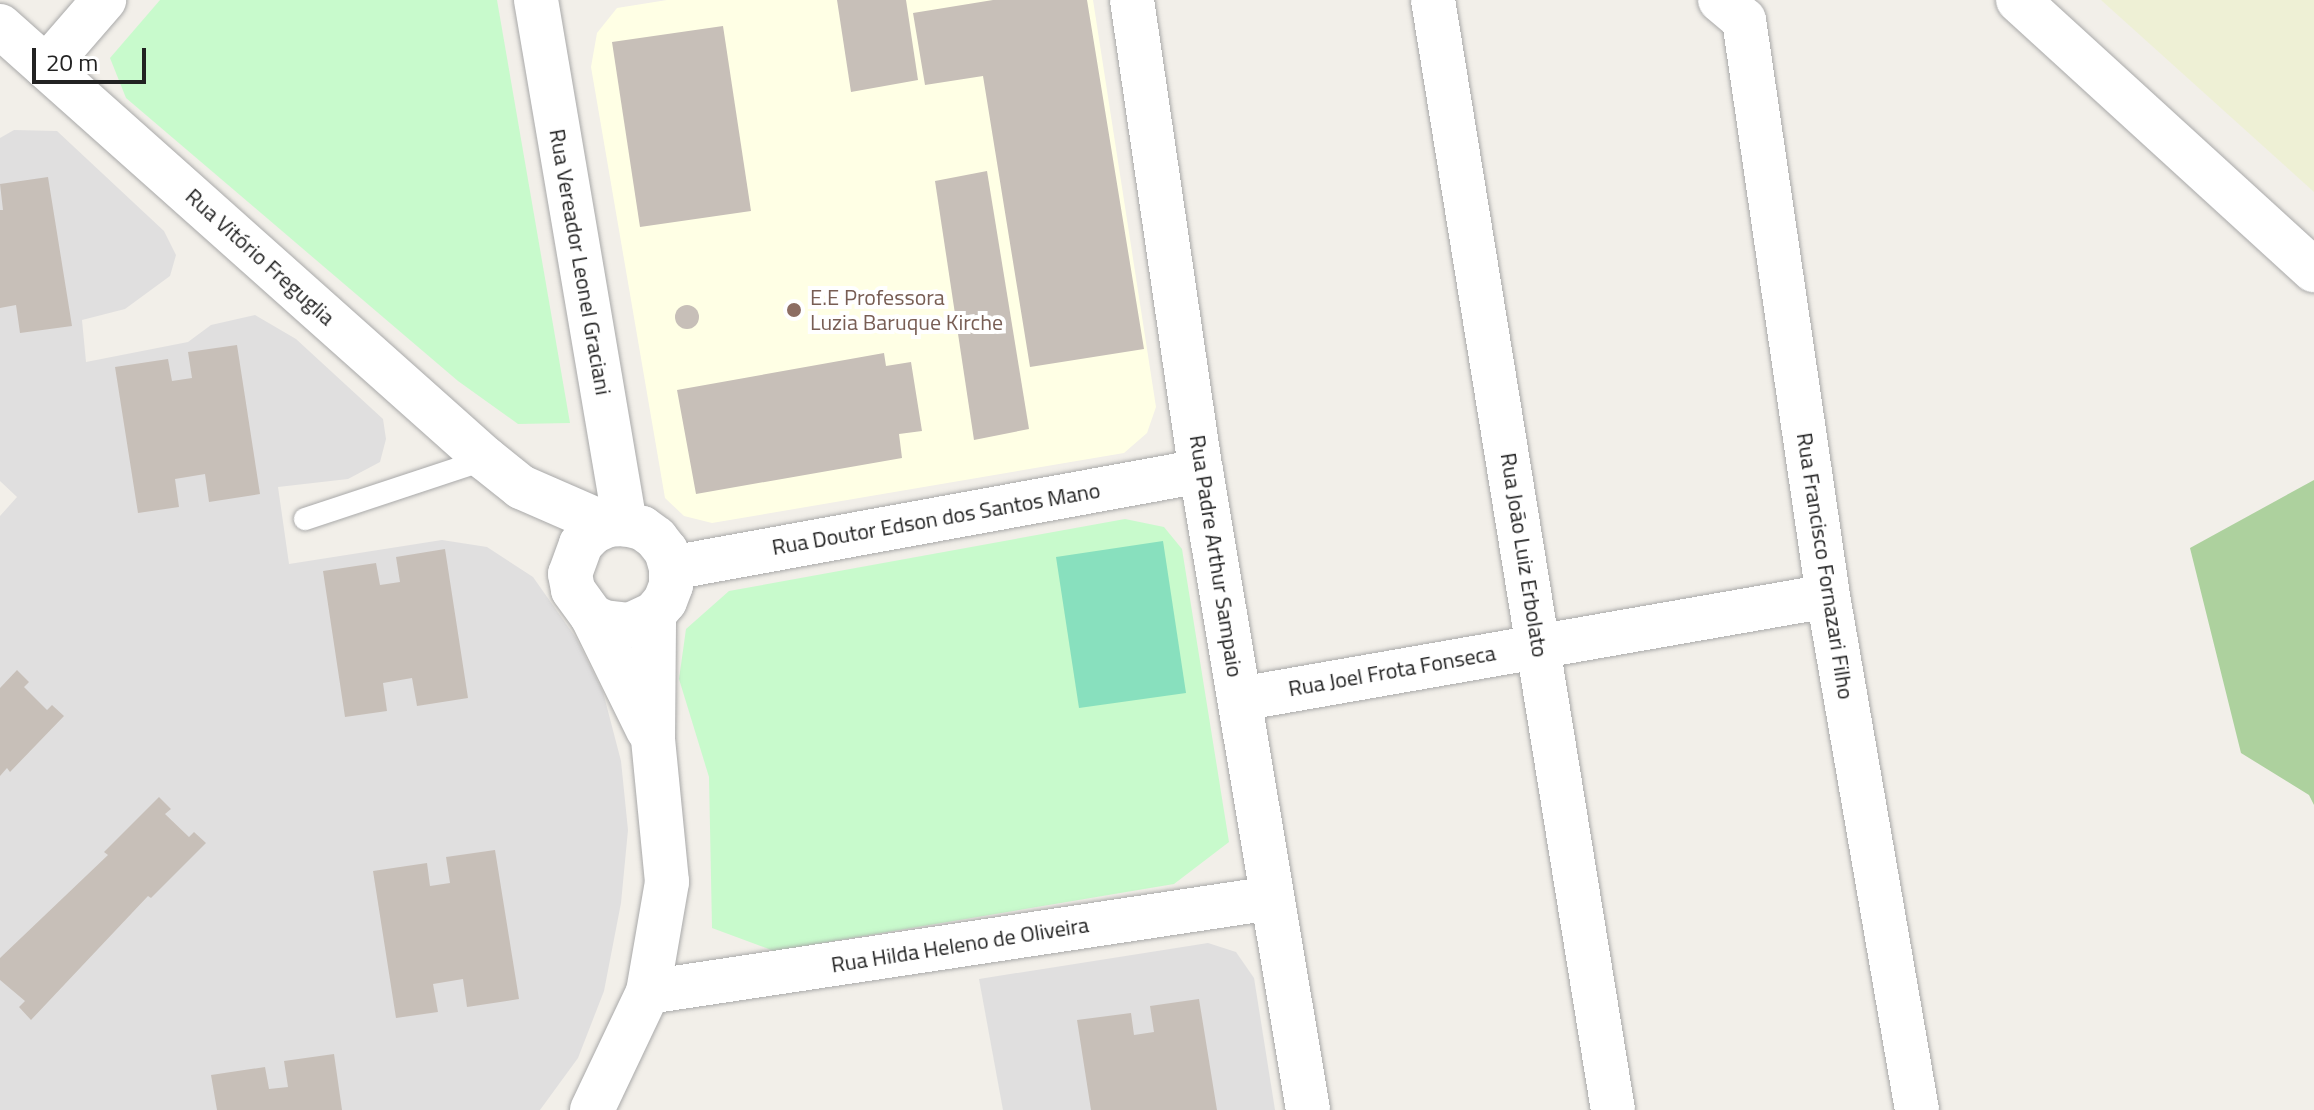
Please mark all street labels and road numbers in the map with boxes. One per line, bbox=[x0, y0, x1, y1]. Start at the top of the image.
street label: Rua Vereador Leonel Graciani bbox=[544, 127, 616, 397]
street label: Rua Vitório Freguglia bbox=[180, 183, 340, 331]
street label: Rua Francisco Fornazari Filho bbox=[1791, 431, 1859, 701]
street label: Rua Padre Arthur Sampaio bbox=[1184, 433, 1248, 679]
street label: Rua João Luiz Erbolato bbox=[1495, 451, 1553, 659]
street label: Rua Doutor Edson dos Santos Mano bbox=[770, 477, 1102, 561]
street label: Rua Joel Frota Fonseca bbox=[1286, 640, 1498, 702]
street label: Rua Hilda Heleno de Oliveira bbox=[829, 912, 1091, 978]

